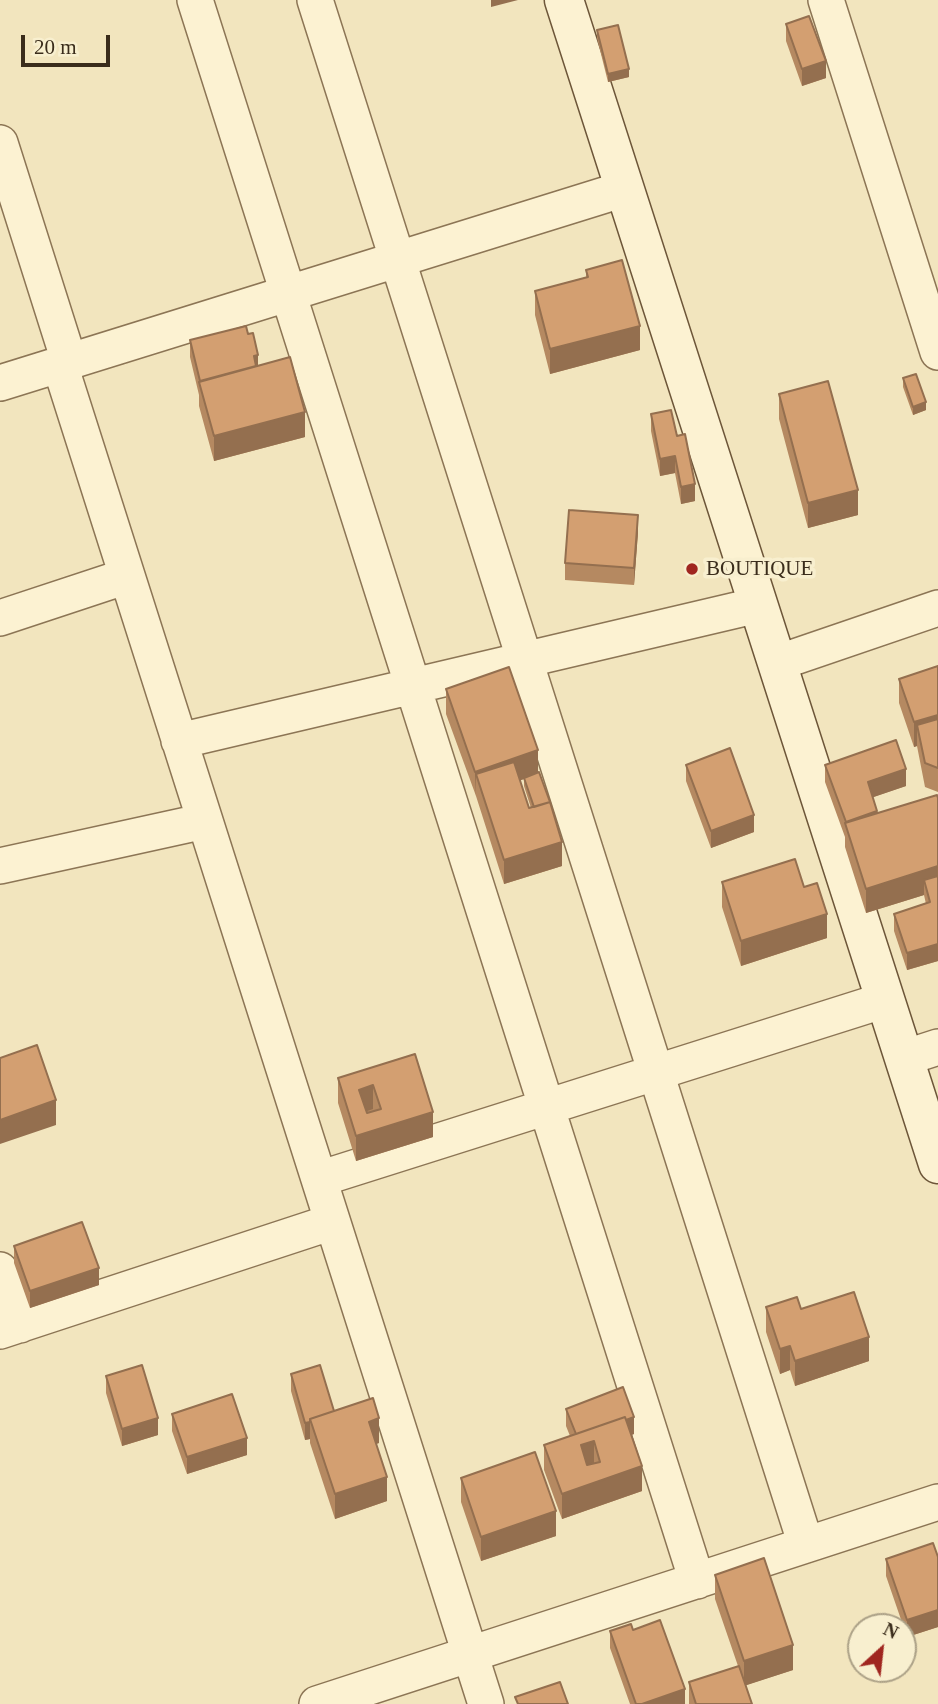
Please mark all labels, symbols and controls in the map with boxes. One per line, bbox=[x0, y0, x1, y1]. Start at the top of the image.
scale bar bbox=[24, 21, 114, 65]
text: 20 m bbox=[34, 35, 77, 59]
place label: BOUTIQUE bbox=[706, 556, 813, 582]
marker: BOUTIQUE bbox=[684, 561, 700, 577]
north arrow bbox=[847, 1613, 917, 1683]
text: N bbox=[880, 1618, 902, 1643]

